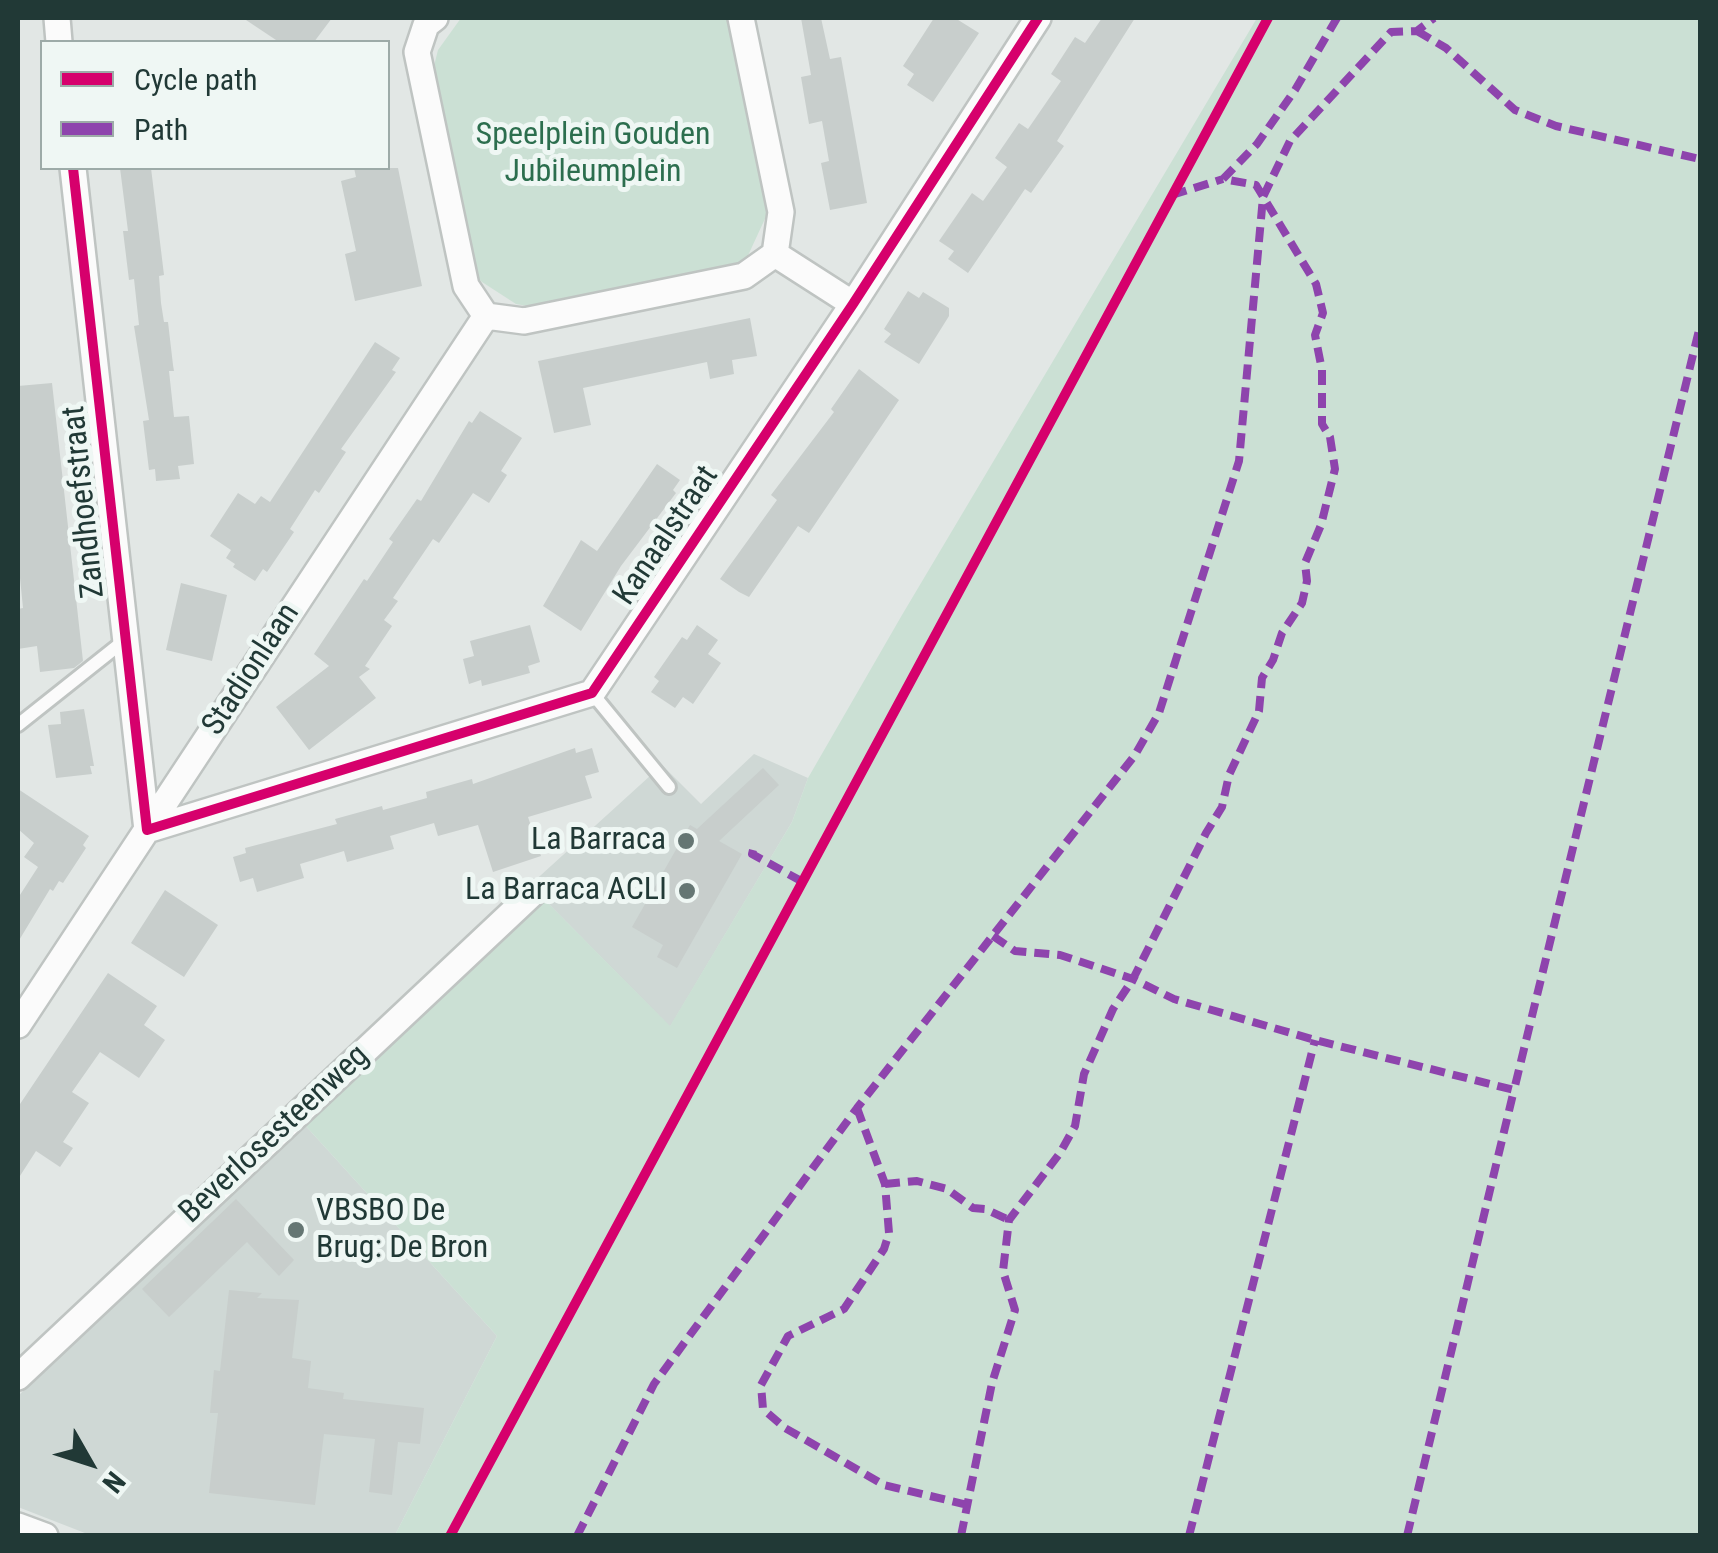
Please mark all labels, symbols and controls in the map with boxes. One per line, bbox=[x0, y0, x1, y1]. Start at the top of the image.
legend bbox=[40, 40, 390, 170]
text: Cycle path bbox=[134, 62, 258, 97]
text: Path bbox=[134, 112, 188, 147]
park label: Speelplein Gouden Jubileumplein bbox=[476, 117, 710, 192]
street label: Zandhoefstraat bbox=[56, 404, 114, 600]
street label: Kanaalstraat bbox=[606, 459, 728, 613]
street label: Stadionlaan bbox=[195, 597, 309, 743]
place label: La Barraca bbox=[531, 822, 666, 860]
marker: La Barraca bbox=[675, 830, 697, 852]
place label: La Barraca ACLI bbox=[465, 872, 667, 910]
marker: La Barraca ACLI bbox=[676, 880, 698, 902]
street label: Beverlosesteenweg bbox=[172, 1038, 378, 1232]
place label: VBSBO De Brug: De Bron bbox=[316, 1193, 488, 1268]
marker: VBSBO De Brug: De Bron bbox=[285, 1219, 307, 1241]
north arrow bbox=[40, 1413, 140, 1513]
text: N bbox=[95, 1465, 132, 1499]

